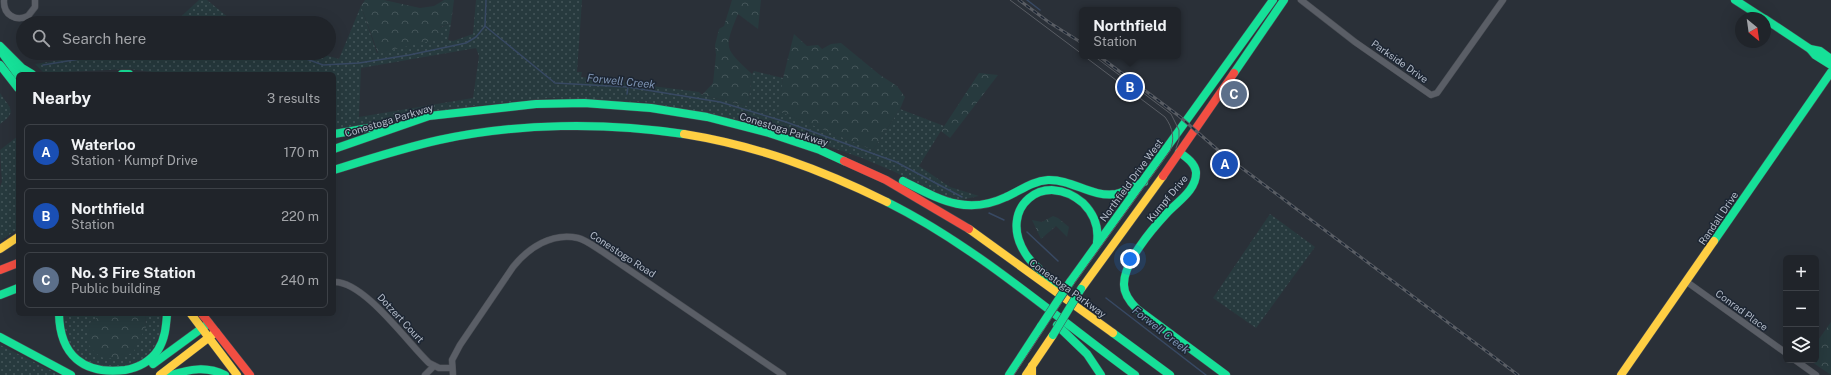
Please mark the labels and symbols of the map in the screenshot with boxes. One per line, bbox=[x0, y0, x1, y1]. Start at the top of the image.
north arrow bbox=[1735, 12, 1771, 48]
street label: Parkside Drive bbox=[1369, 37, 1431, 85]
water label: Forwell Creek bbox=[586, 71, 656, 91]
pin: B bbox=[1117, 72, 1143, 102]
pin: C bbox=[1221, 79, 1247, 109]
street label: Conestoga Parkway bbox=[343, 101, 435, 139]
street label: Conestoga Parkway bbox=[738, 110, 830, 148]
street label: Northfield Drive West bbox=[1097, 136, 1165, 224]
pin: A bbox=[1212, 149, 1238, 179]
street label: Kumpf Drive bbox=[1144, 172, 1190, 224]
street label: Randall Drive bbox=[1696, 189, 1740, 247]
street label: Conestogo Road bbox=[588, 228, 658, 280]
your location bbox=[1120, 249, 1140, 269]
street label: Conestoga Parkway bbox=[1027, 256, 1109, 320]
street label: Conrad Place bbox=[1713, 287, 1771, 333]
street label: Dotzert Court bbox=[375, 291, 427, 345]
water label: Forwell Creek bbox=[1130, 304, 1192, 356]

